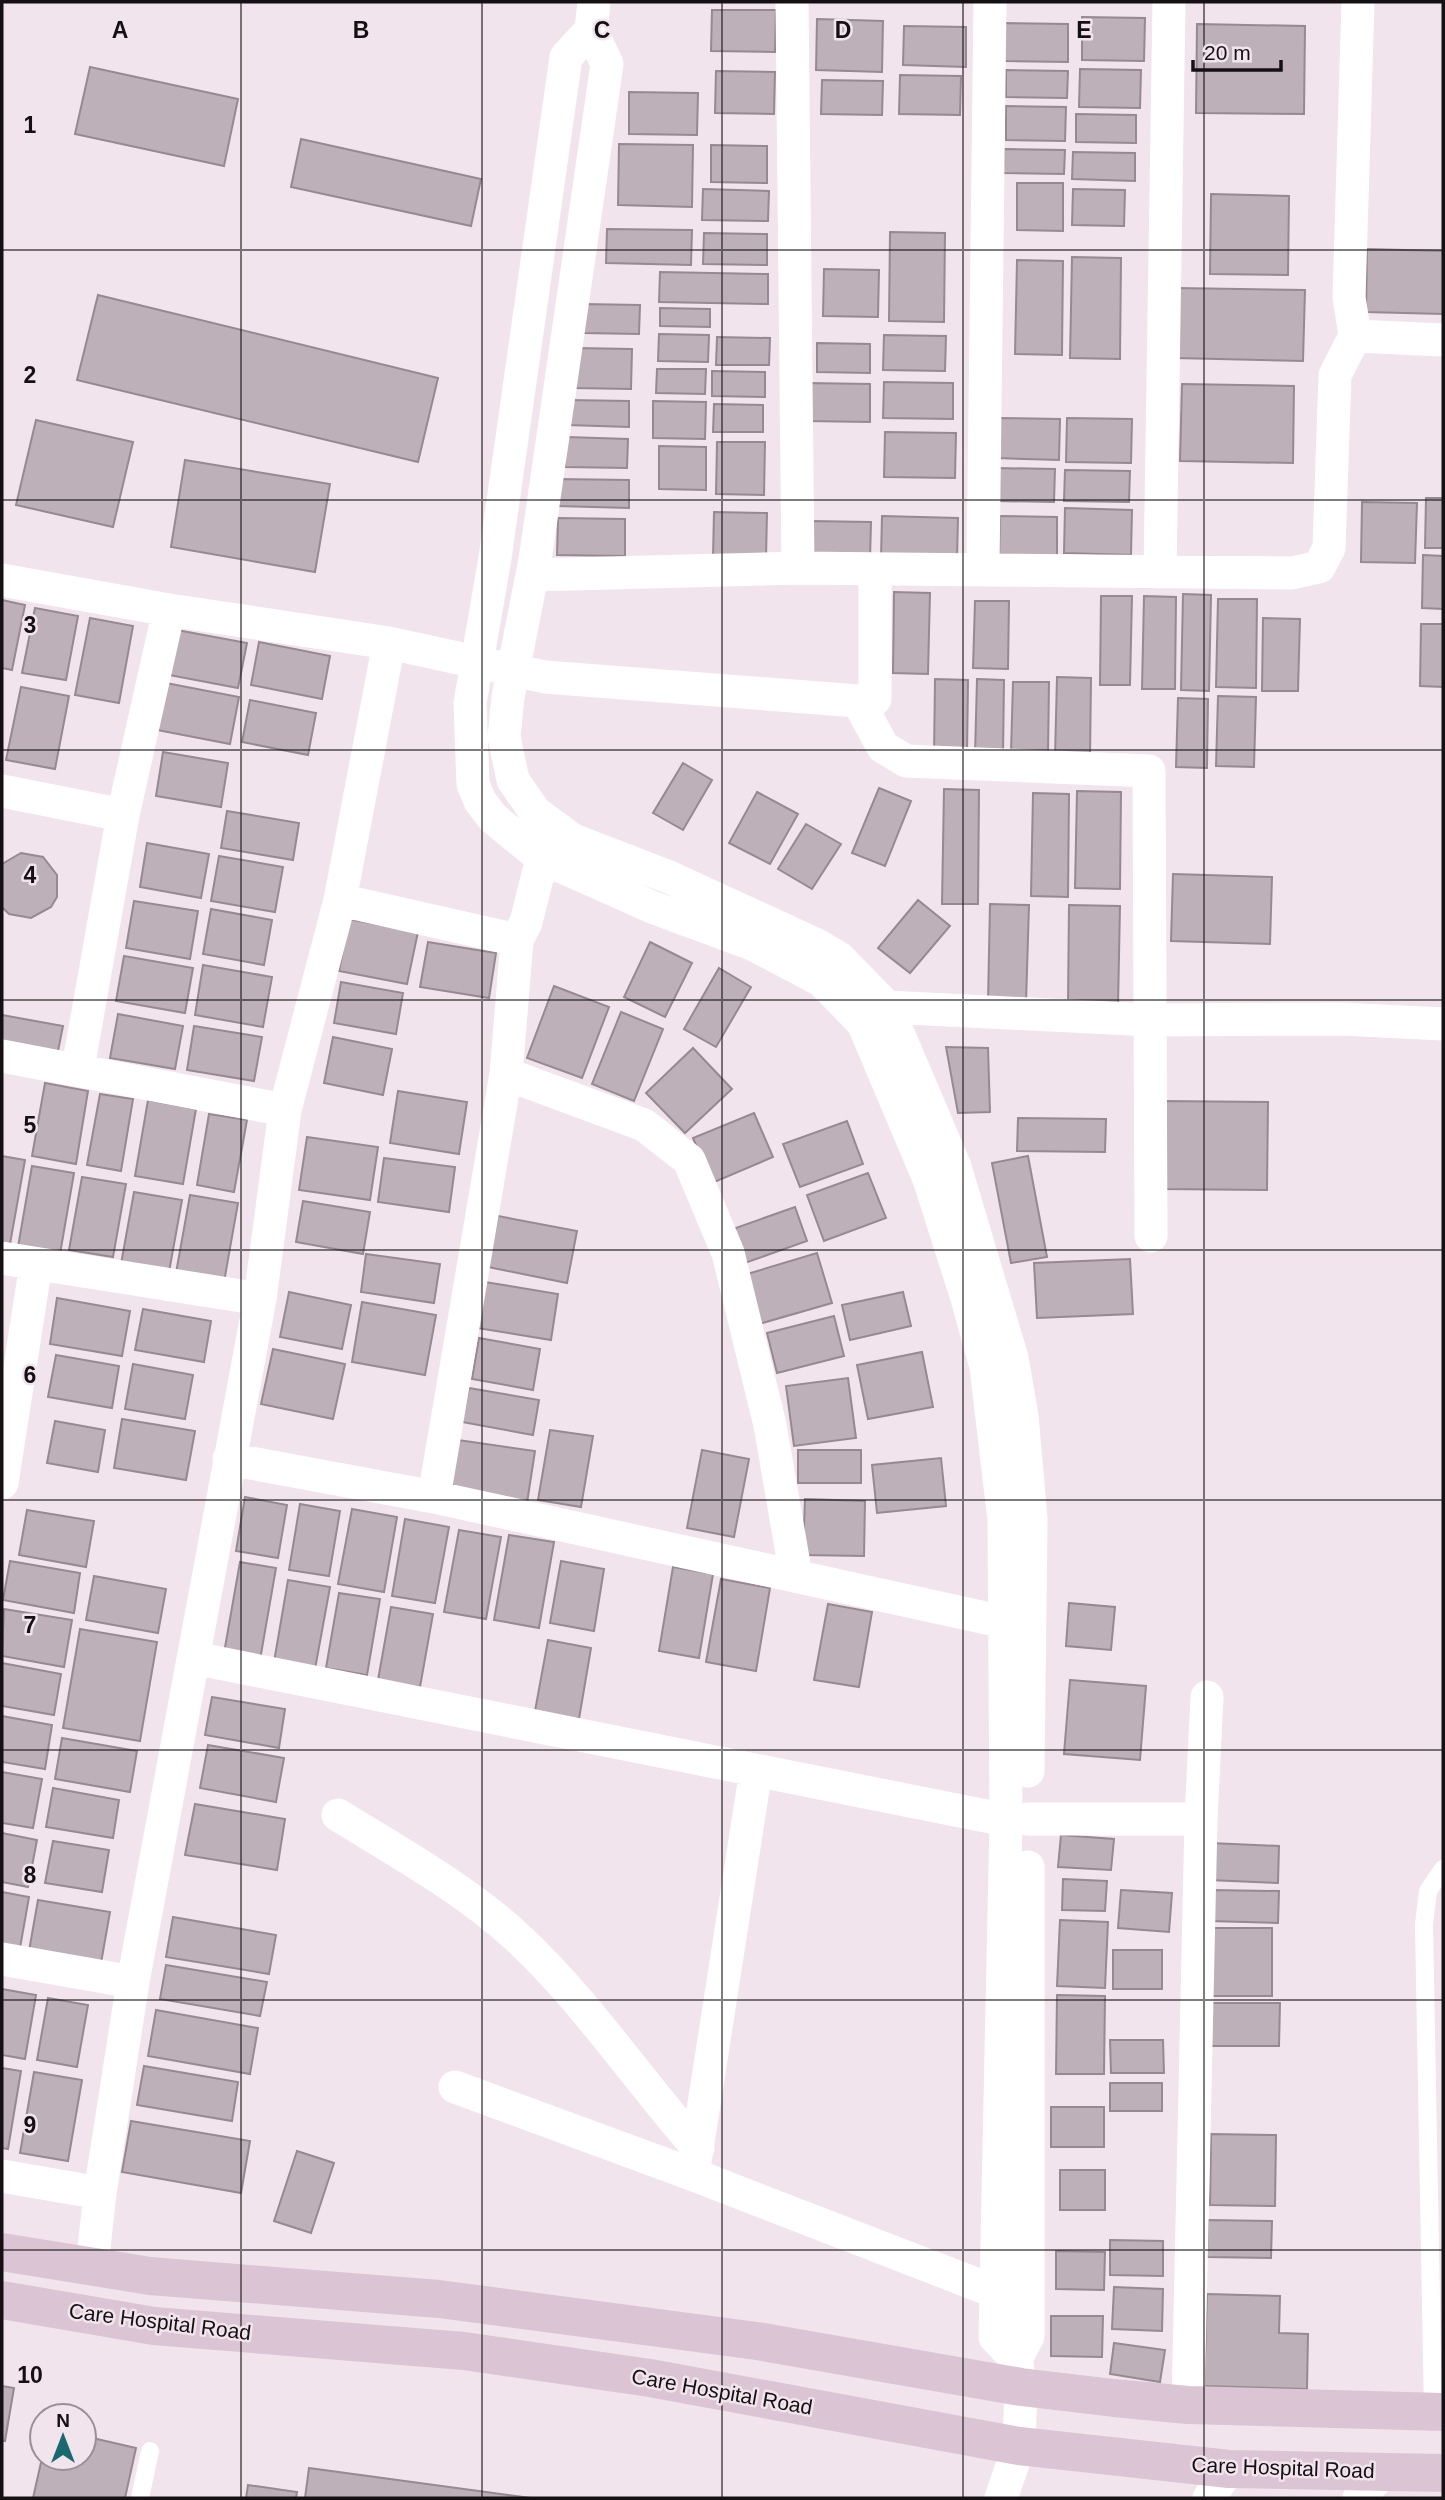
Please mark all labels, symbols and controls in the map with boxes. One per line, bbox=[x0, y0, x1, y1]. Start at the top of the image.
text: A bbox=[112, 17, 128, 43]
text: B bbox=[353, 17, 369, 43]
text: C bbox=[594, 17, 610, 43]
text: D bbox=[835, 17, 851, 43]
text: E bbox=[1076, 17, 1092, 43]
scale bar bbox=[1193, 28, 1280, 72]
text: 20 m bbox=[1204, 41, 1251, 64]
text: 1 bbox=[24, 112, 37, 138]
text: 2 bbox=[24, 362, 36, 388]
text: 3 bbox=[24, 612, 36, 638]
text: 4 bbox=[24, 862, 37, 888]
text: 5 bbox=[24, 1112, 37, 1138]
text: 6 bbox=[24, 1362, 36, 1388]
text: 7 bbox=[24, 1612, 36, 1638]
text: 8 bbox=[24, 1862, 37, 1888]
text: 9 bbox=[24, 2112, 36, 2138]
street label: Care Hospital Road bbox=[68, 2299, 252, 2344]
text: 10 bbox=[17, 2362, 43, 2388]
street label: Care Hospital Road bbox=[630, 2364, 814, 2419]
north arrow bbox=[28, 2402, 98, 2472]
text: N bbox=[56, 2410, 70, 2431]
street label: Care Hospital Road bbox=[1191, 2453, 1375, 2482]

